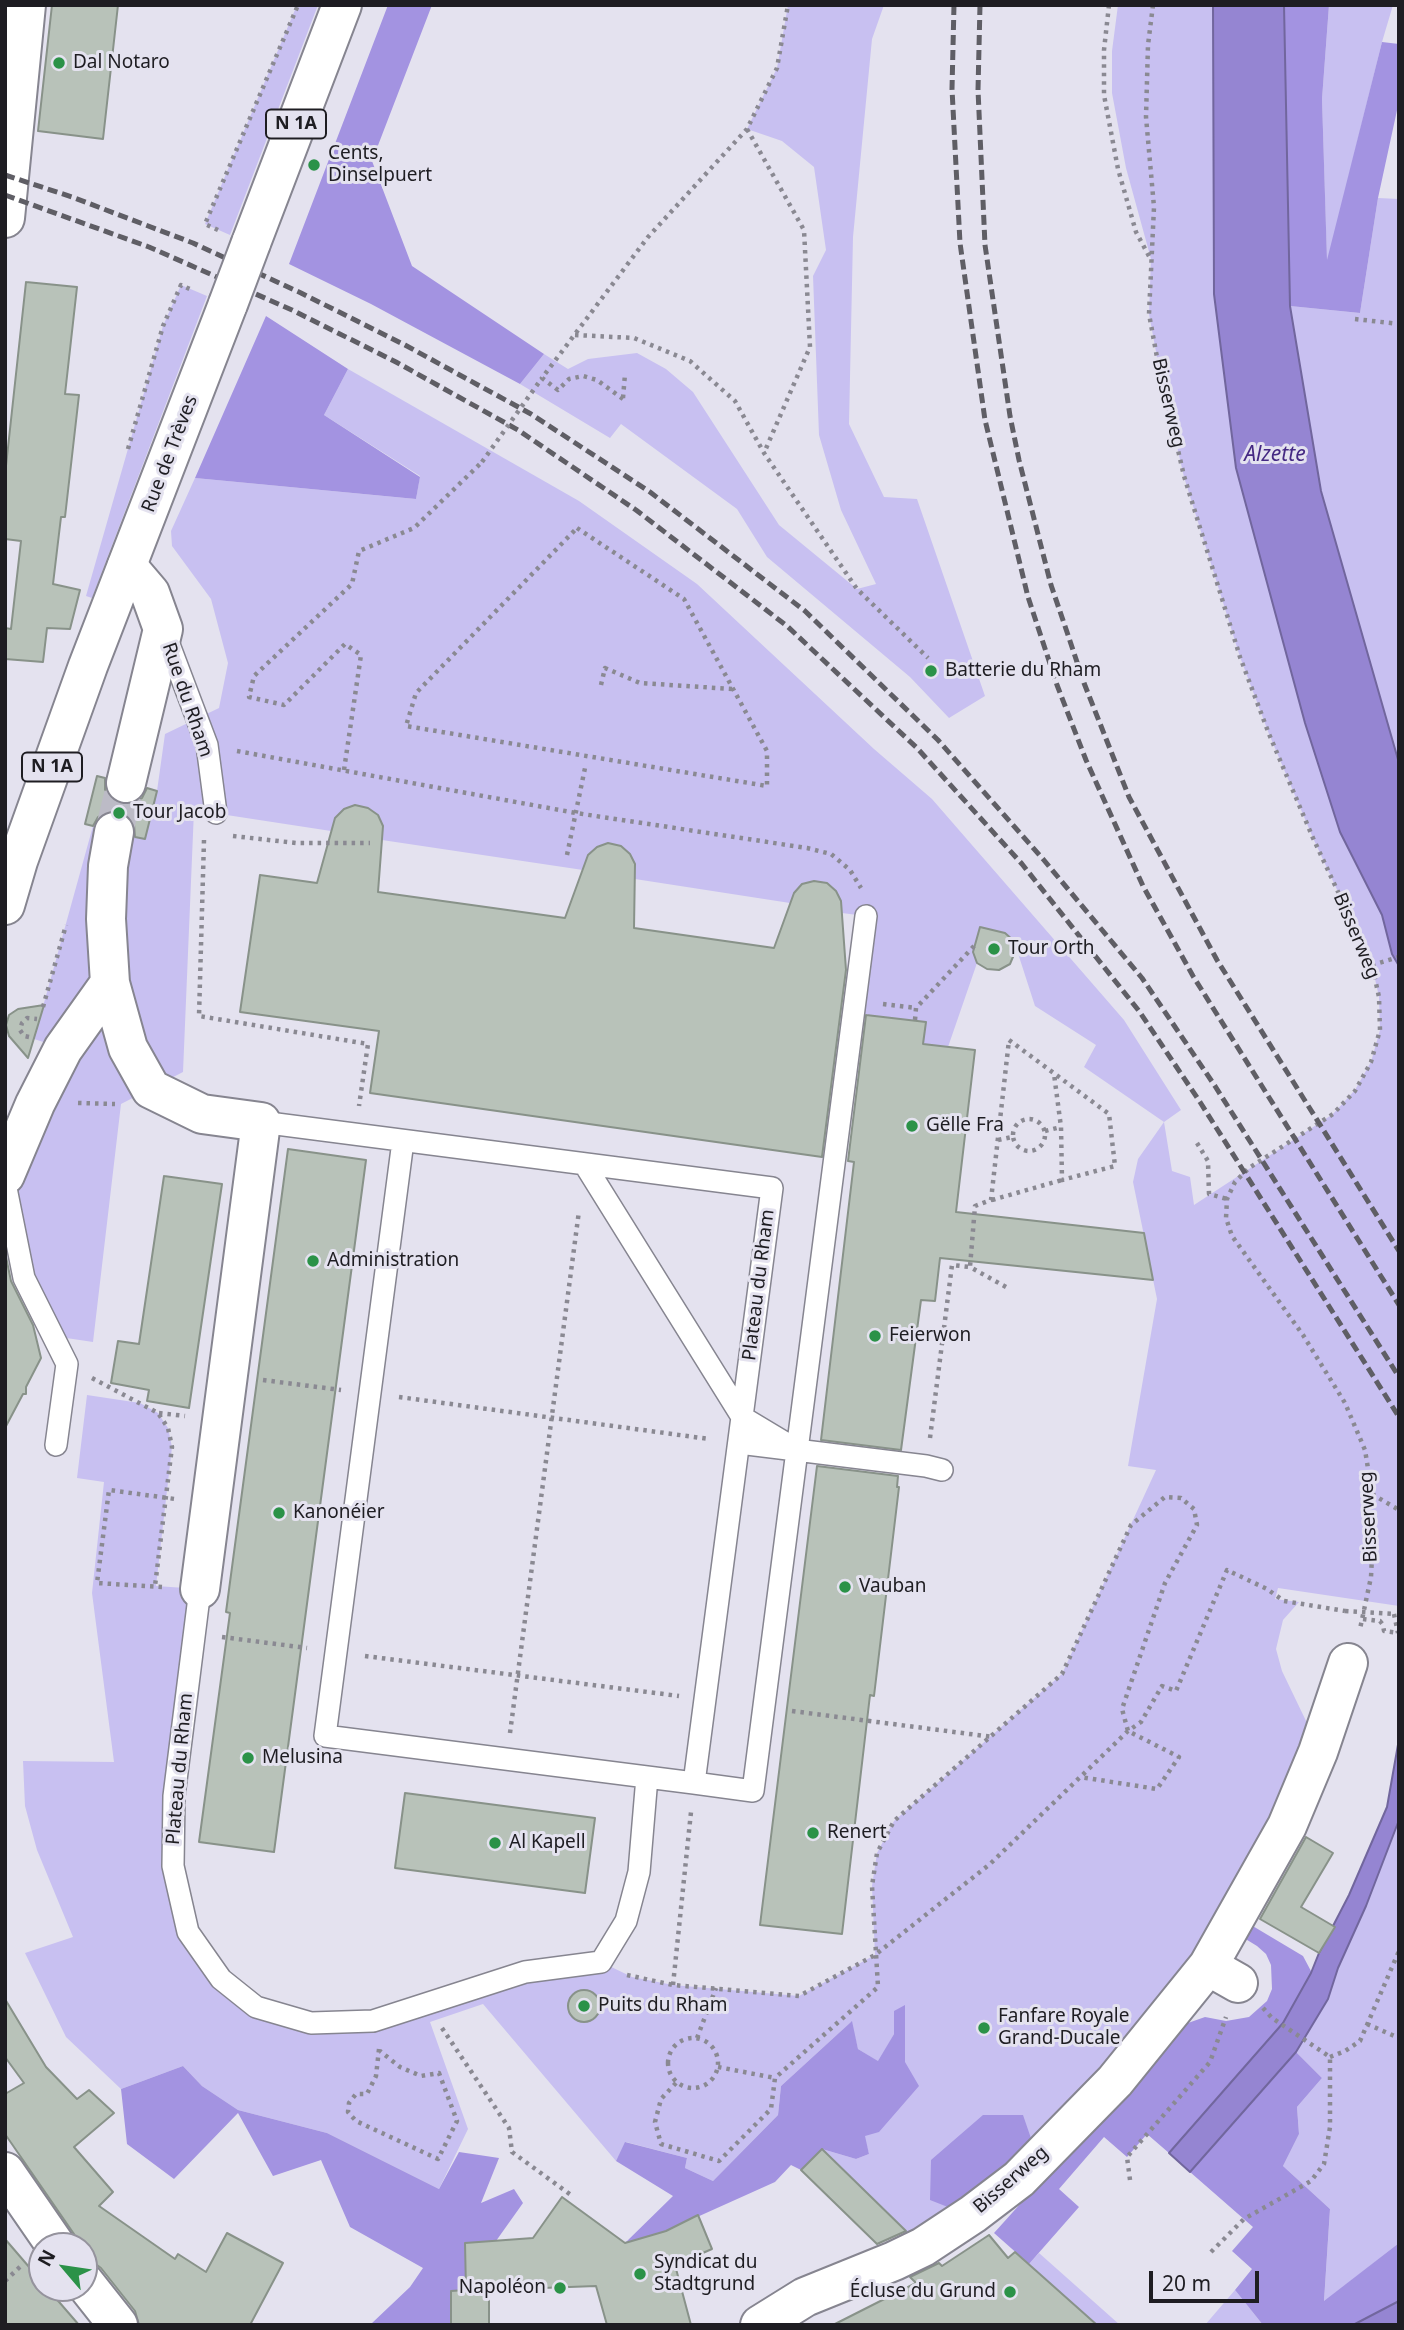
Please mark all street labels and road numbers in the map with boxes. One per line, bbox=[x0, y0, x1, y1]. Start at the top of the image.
road number: N 1A bbox=[266, 110, 326, 139]
street label: Bisserweg bbox=[1147, 356, 1189, 450]
street label: Rue de Trèves bbox=[137, 392, 203, 516]
street label: Rue du Rham bbox=[157, 640, 217, 760]
road number: N 1A bbox=[22, 752, 82, 782]
street label: Bisserweg bbox=[1328, 890, 1384, 982]
street label: Plateau du Rham bbox=[738, 1208, 780, 1362]
street label: Bisserweg bbox=[1355, 1471, 1383, 1563]
street label: Plateau du Rham bbox=[162, 1692, 198, 1846]
street label: Bisserweg bbox=[969, 2141, 1053, 2219]

